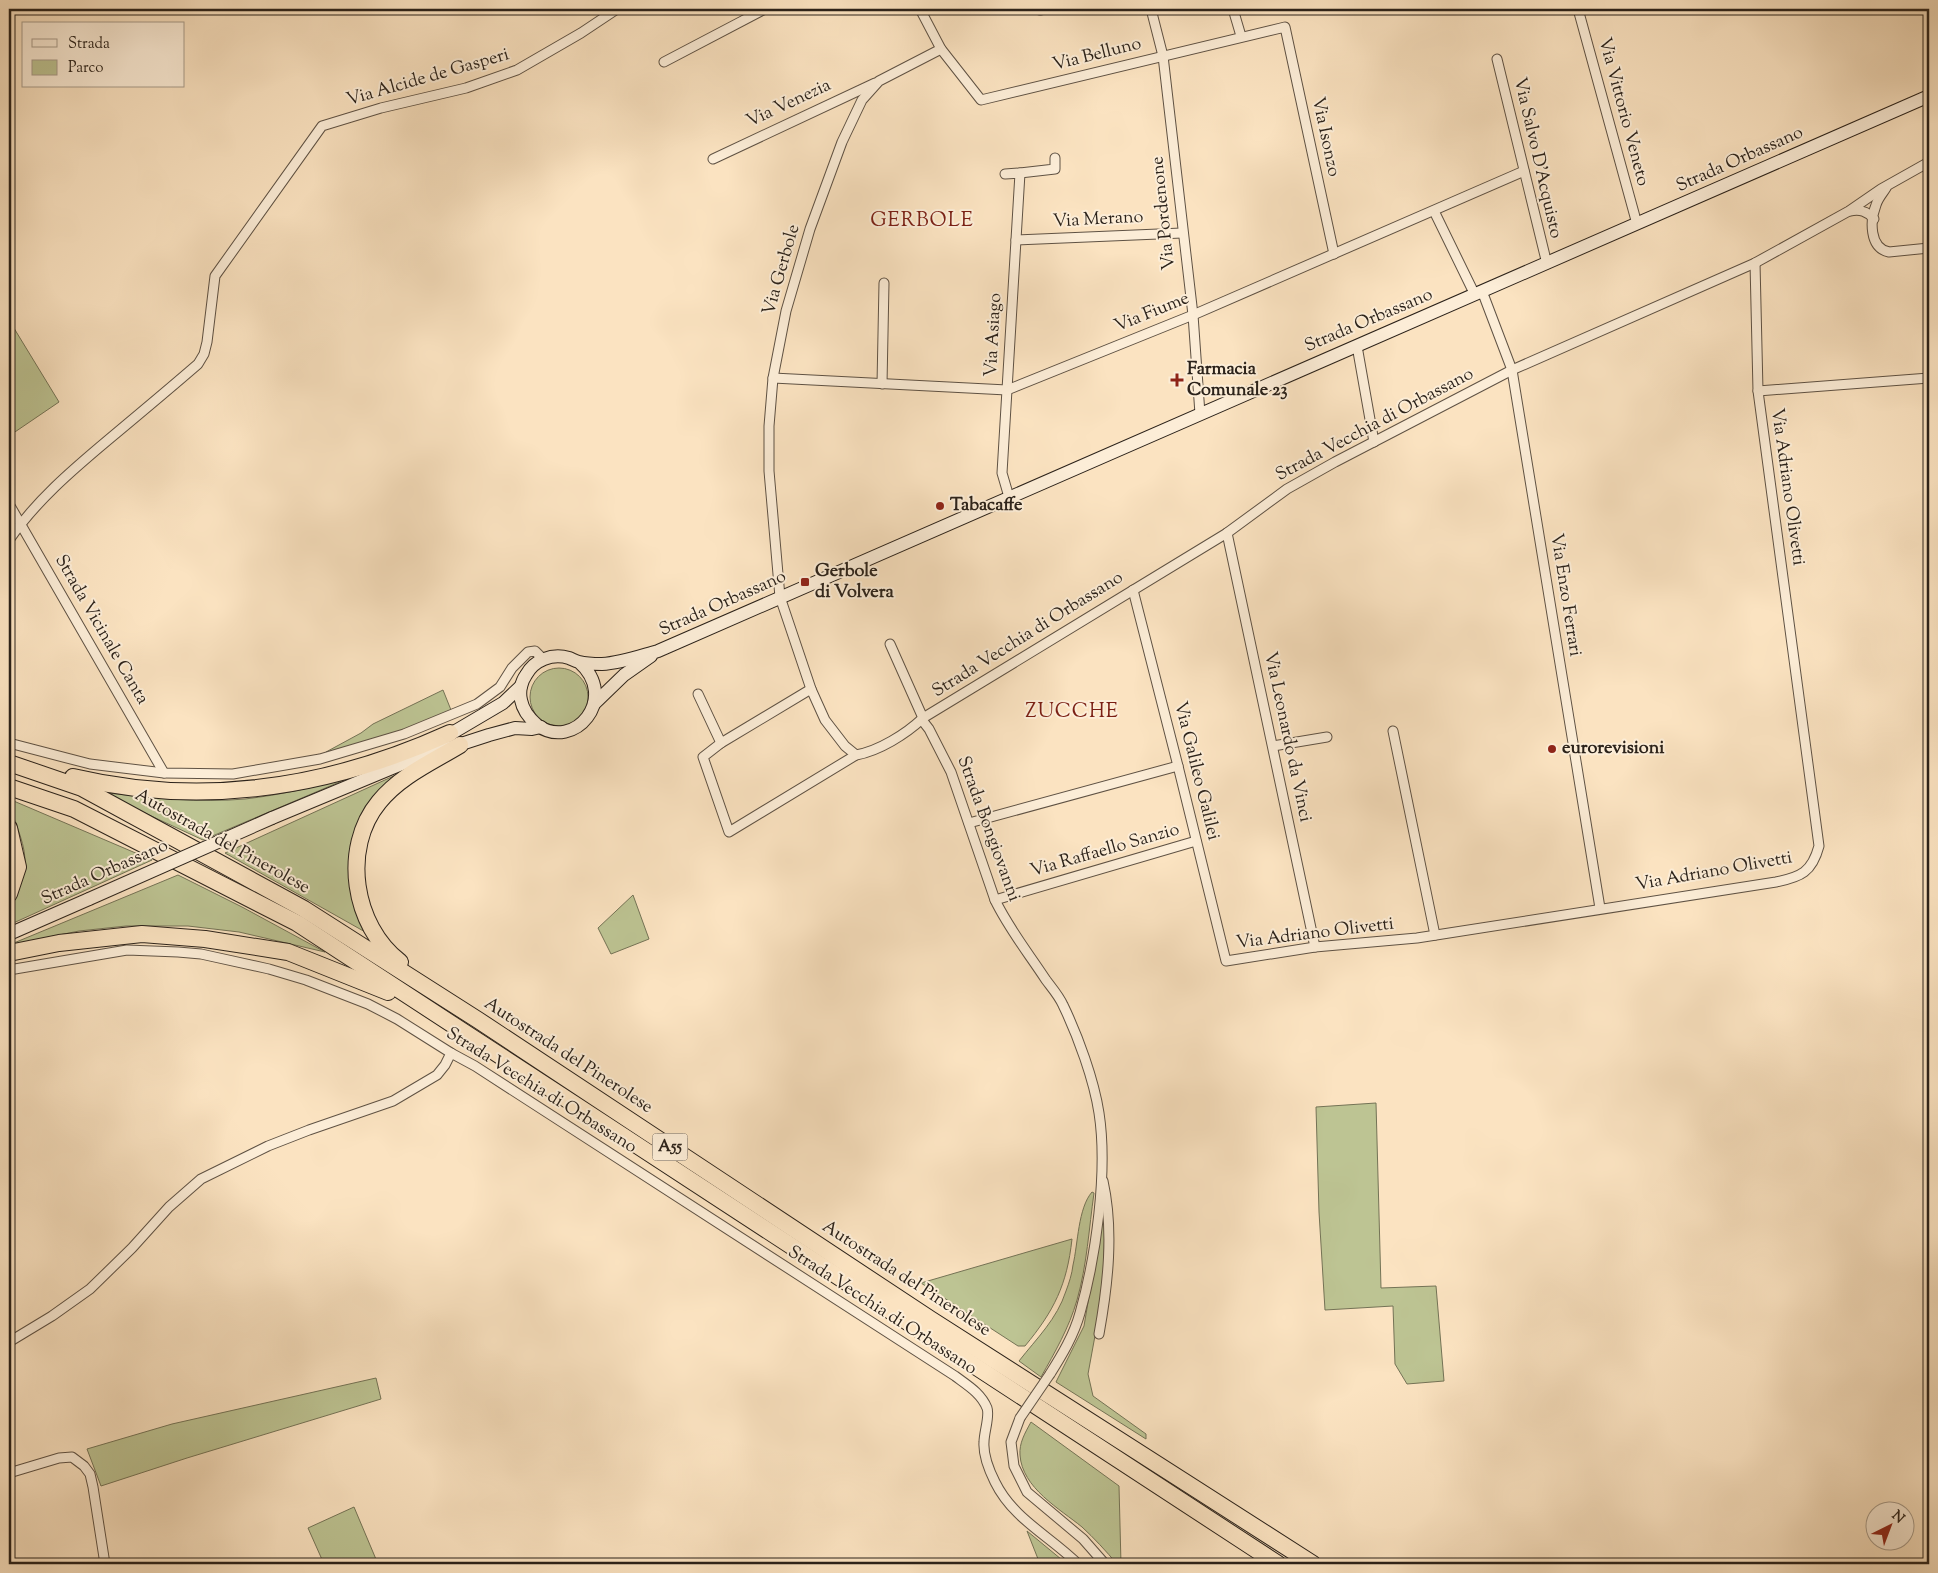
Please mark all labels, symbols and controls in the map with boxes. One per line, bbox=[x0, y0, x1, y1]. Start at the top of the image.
legend bbox=[22, 22, 185, 88]
street label: Via Belluno bbox=[1050, 31, 1144, 79]
text: Strada bbox=[68, 34, 110, 55]
street label: Via Vittorio Veneto bbox=[1591, 35, 1655, 189]
street label: Via Alcide de Gasperi bbox=[344, 42, 512, 114]
text: Parco bbox=[68, 58, 104, 79]
street label: Via Venezia bbox=[742, 73, 836, 135]
street label: Via Salvo D'Acquisto bbox=[1506, 75, 1568, 241]
street label: Via Isonzo bbox=[1304, 95, 1346, 179]
street label: Strada Orbassano bbox=[1672, 120, 1808, 200]
street label: Via Pordenone bbox=[1145, 155, 1183, 271]
street label: Via Merano bbox=[1052, 205, 1144, 235]
district label: GERBOLE bbox=[870, 207, 974, 236]
street label: Via Gerbole bbox=[757, 222, 807, 318]
street label: Strada Orbassano bbox=[1301, 282, 1437, 360]
street label: Via Fiume bbox=[1111, 286, 1193, 340]
street label: Via Asiago bbox=[979, 292, 1009, 378]
place label: Farmacia Comunale 23 bbox=[1187, 357, 1288, 404]
street label: Strada Vecchia di Orbassano bbox=[1271, 362, 1479, 488]
marker: Farmacia Comunale 23 bbox=[1171, 374, 1183, 386]
street label: Via Adriano Olivetti bbox=[1763, 407, 1811, 567]
place label: Tabacaffe bbox=[950, 493, 1023, 519]
marker: Tabacaffe bbox=[934, 500, 946, 512]
street label: Via Enzo Ferrari bbox=[1542, 532, 1588, 658]
street label: Strada Vicinale Canta bbox=[47, 550, 155, 710]
place label: Gerbole di Volvera bbox=[815, 559, 895, 606]
street label: Strada Orbassano bbox=[655, 564, 791, 644]
street label: Strada Vecchia di Orbassano bbox=[927, 565, 1129, 705]
marker: Gerbole di Volvera bbox=[799, 576, 811, 588]
street label: Via Leonardo da Vinci bbox=[1256, 649, 1318, 825]
district label: ZUCCHE bbox=[1025, 698, 1119, 727]
street label: Via Galileo Galilei bbox=[1166, 699, 1226, 843]
place label: eurorevisioni bbox=[1562, 736, 1665, 762]
marker: eurorevisioni bbox=[1546, 743, 1558, 755]
street label: Strada Bongiovanni bbox=[950, 753, 1026, 905]
street label: Autostrada del Pinerolese bbox=[130, 783, 314, 901]
street label: Via Raffaello Sanzio bbox=[1027, 817, 1183, 885]
street label: Strada Orbassano bbox=[37, 833, 173, 913]
street label: Via Adriano Olivetti bbox=[1634, 845, 1794, 899]
street label: Via Adriano Olivetti bbox=[1235, 911, 1395, 957]
street label: Autostrada del Pinerolese bbox=[478, 991, 658, 1121]
street label: Strada Vecchia di Orbassano bbox=[440, 1021, 642, 1161]
road number: A55 bbox=[652, 1134, 688, 1160]
street label: Autostrada del Pinerolese bbox=[816, 1214, 996, 1344]
street label: Strada Vecchia di Orbassano bbox=[782, 1240, 982, 1382]
north arrow bbox=[1866, 1500, 1916, 1550]
text: N bbox=[1887, 1507, 1908, 1529]

